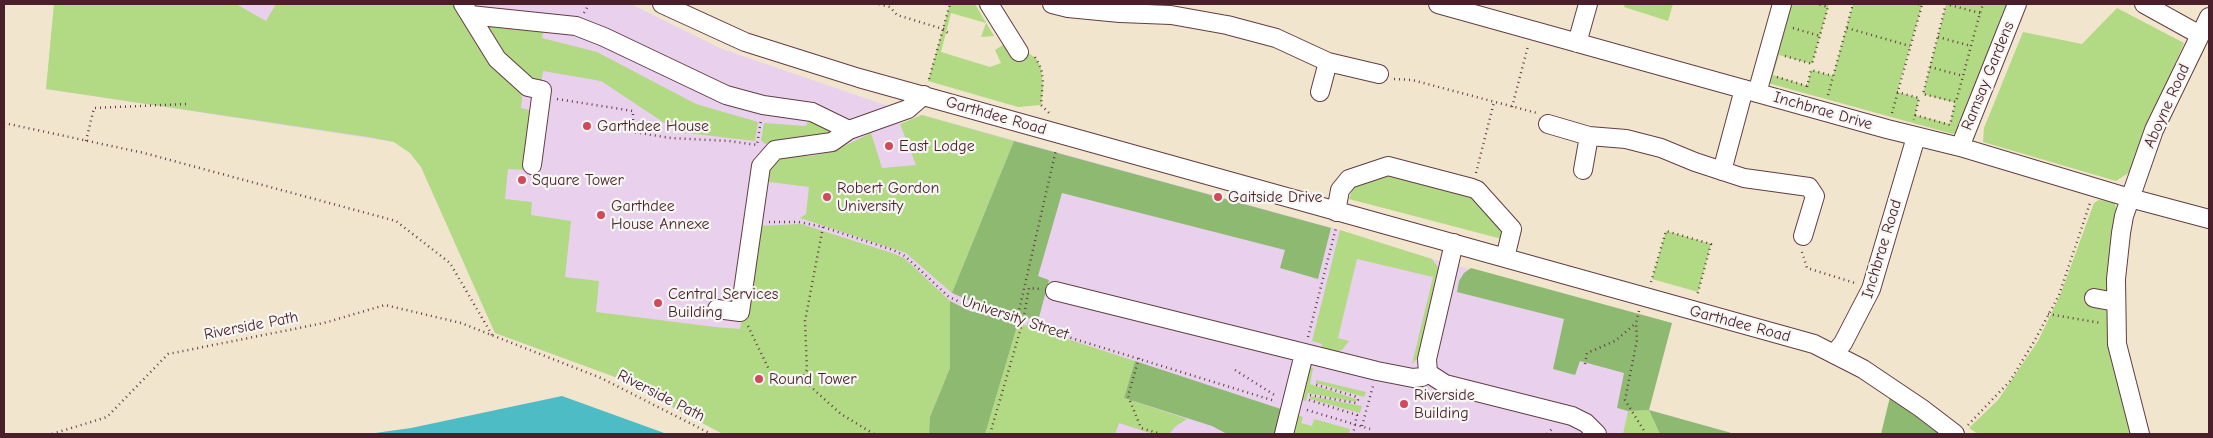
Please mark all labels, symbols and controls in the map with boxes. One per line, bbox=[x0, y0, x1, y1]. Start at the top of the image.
street label: Ramsay Gardens bbox=[1957, 19, 2019, 133]
street label: Aboyne Road bbox=[2140, 61, 2194, 151]
street label: Inchbrae Drive bbox=[1771, 88, 1875, 134]
street label: Garthdee Road bbox=[944, 92, 1048, 140]
place label: Garthdee House bbox=[597, 116, 709, 136]
marker: Garthdee House bbox=[581, 120, 593, 132]
place label: East Lodge bbox=[899, 136, 975, 156]
marker: East Lodge bbox=[883, 140, 895, 152]
place label: Square Tower bbox=[532, 170, 624, 190]
marker: Square Tower bbox=[516, 174, 528, 186]
place label: Robert Gordon University bbox=[837, 178, 939, 216]
place label: Gaitside Drive bbox=[1228, 187, 1322, 207]
marker: Robert Gordon University bbox=[821, 191, 833, 203]
marker: Gaitside Drive bbox=[1212, 191, 1224, 203]
place label: Garthdee House Annexe bbox=[611, 196, 709, 234]
street label: Inchbrae Road bbox=[1858, 197, 1906, 301]
marker: Garthdee House Annexe bbox=[595, 209, 607, 221]
place label: Central Services Building bbox=[668, 284, 778, 322]
street label: University Street bbox=[959, 292, 1071, 344]
marker: Central Services Building bbox=[652, 297, 664, 309]
street label: Garthdee Road bbox=[1687, 301, 1793, 347]
street label: Riverside Path bbox=[202, 307, 300, 345]
street label: Riverside Path bbox=[614, 366, 708, 426]
place label: Round Tower bbox=[769, 369, 857, 389]
marker: Round Tower bbox=[753, 373, 765, 385]
place label: Riverside Building bbox=[1414, 385, 1475, 423]
marker: Riverside Building bbox=[1398, 398, 1410, 410]

